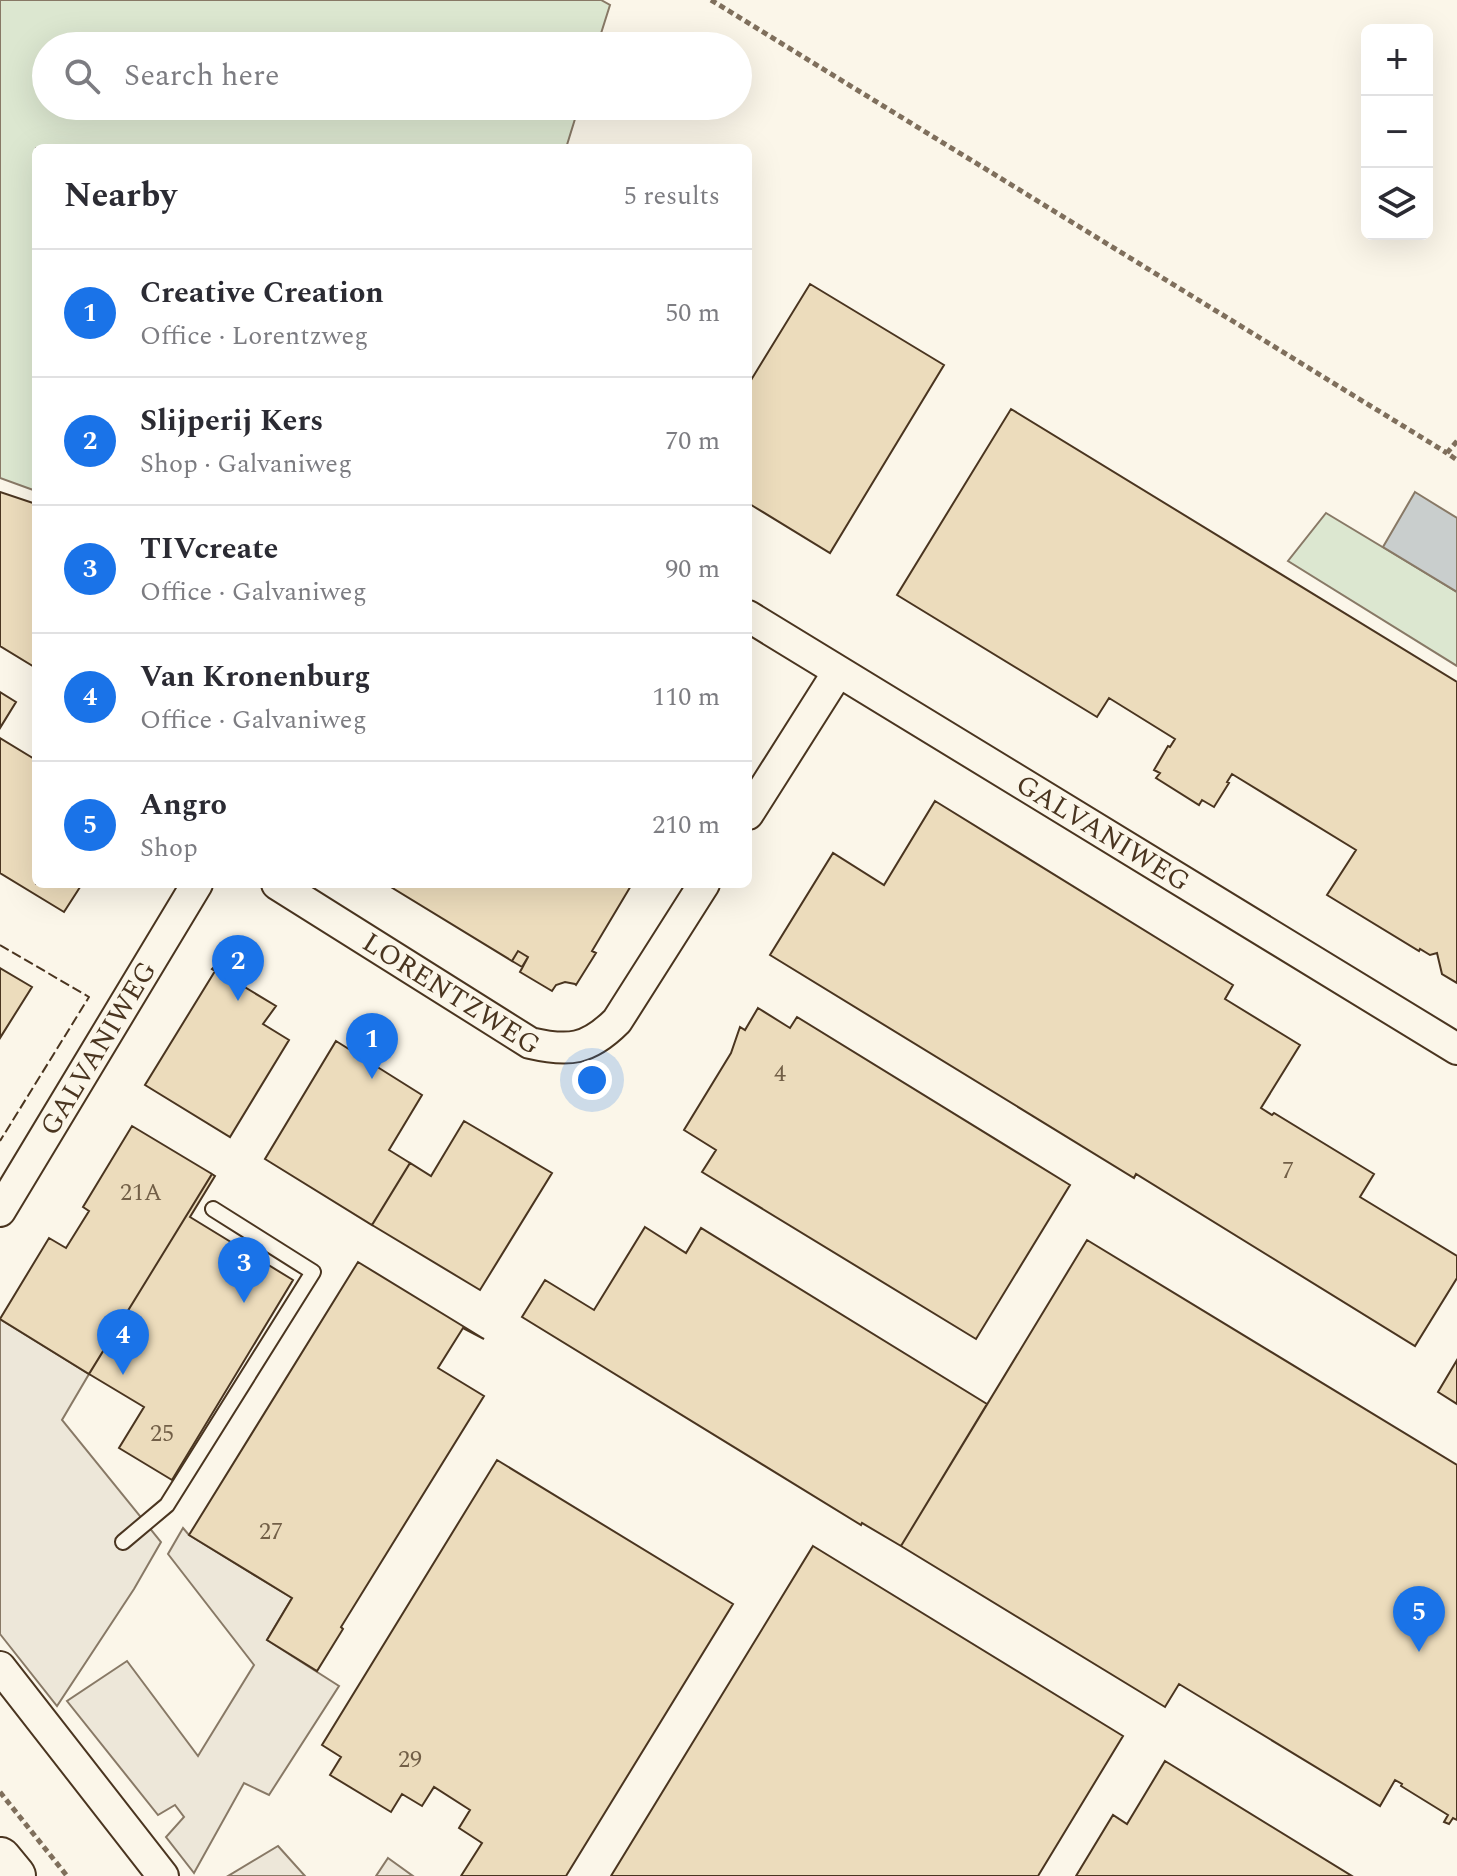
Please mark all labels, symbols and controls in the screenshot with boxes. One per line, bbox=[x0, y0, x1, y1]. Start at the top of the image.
map controls bbox=[1361, 24, 1433, 240]
button: + bbox=[1361, 24, 1433, 96]
search box bbox=[32, 32, 752, 120]
text: Search here bbox=[124, 53, 280, 99]
icon: search bbox=[60, 54, 104, 98]
button: − bbox=[1361, 96, 1433, 168]
button: layers bbox=[1361, 168, 1433, 240]
text: Nearby bbox=[64, 170, 177, 222]
text: 5 results bbox=[624, 176, 720, 216]
text: Creative Creation bbox=[140, 270, 384, 316]
text: 1 bbox=[83, 293, 97, 333]
text: 50 m bbox=[665, 293, 720, 333]
text: Office · Lorentzweg bbox=[140, 316, 368, 356]
text: Slijperij Kers bbox=[140, 398, 323, 444]
text: 2 bbox=[83, 421, 97, 461]
text: 70 m bbox=[665, 421, 720, 461]
text: Shop · Galvaniweg bbox=[140, 444, 352, 484]
text: TIVcreate bbox=[140, 526, 278, 572]
text: 3 bbox=[83, 549, 97, 589]
text: 90 m bbox=[665, 549, 720, 589]
text: Office · Galvaniweg bbox=[140, 572, 367, 612]
text: Van Kronenburg bbox=[140, 654, 371, 700]
text: 4 bbox=[83, 677, 97, 717]
text: 110 m bbox=[652, 677, 720, 717]
text: Office · Galvaniweg bbox=[140, 700, 367, 740]
street label: GALVANIWEG bbox=[1007, 763, 1199, 903]
text: Angro bbox=[140, 782, 227, 828]
text: 5 bbox=[83, 805, 97, 845]
text: 210 m bbox=[652, 805, 720, 845]
text: Shop bbox=[140, 828, 198, 868]
street label: LORENTZWEG bbox=[354, 921, 549, 1066]
pin: 2 bbox=[212, 935, 264, 1001]
street label: GALVANIWEG bbox=[29, 952, 167, 1144]
pin: 1 bbox=[346, 1013, 398, 1079]
house number: 4 bbox=[774, 1056, 786, 1092]
your location bbox=[572, 1060, 612, 1100]
house number: 7 bbox=[1282, 1153, 1294, 1189]
house number: 21A bbox=[120, 1175, 162, 1211]
pin: 3 bbox=[218, 1237, 270, 1303]
pin: 4 bbox=[97, 1309, 149, 1375]
house number: 25 bbox=[150, 1416, 174, 1452]
house number: 27 bbox=[259, 1514, 283, 1550]
pin: 5 bbox=[1393, 1586, 1445, 1652]
house number: 29 bbox=[398, 1742, 422, 1778]

